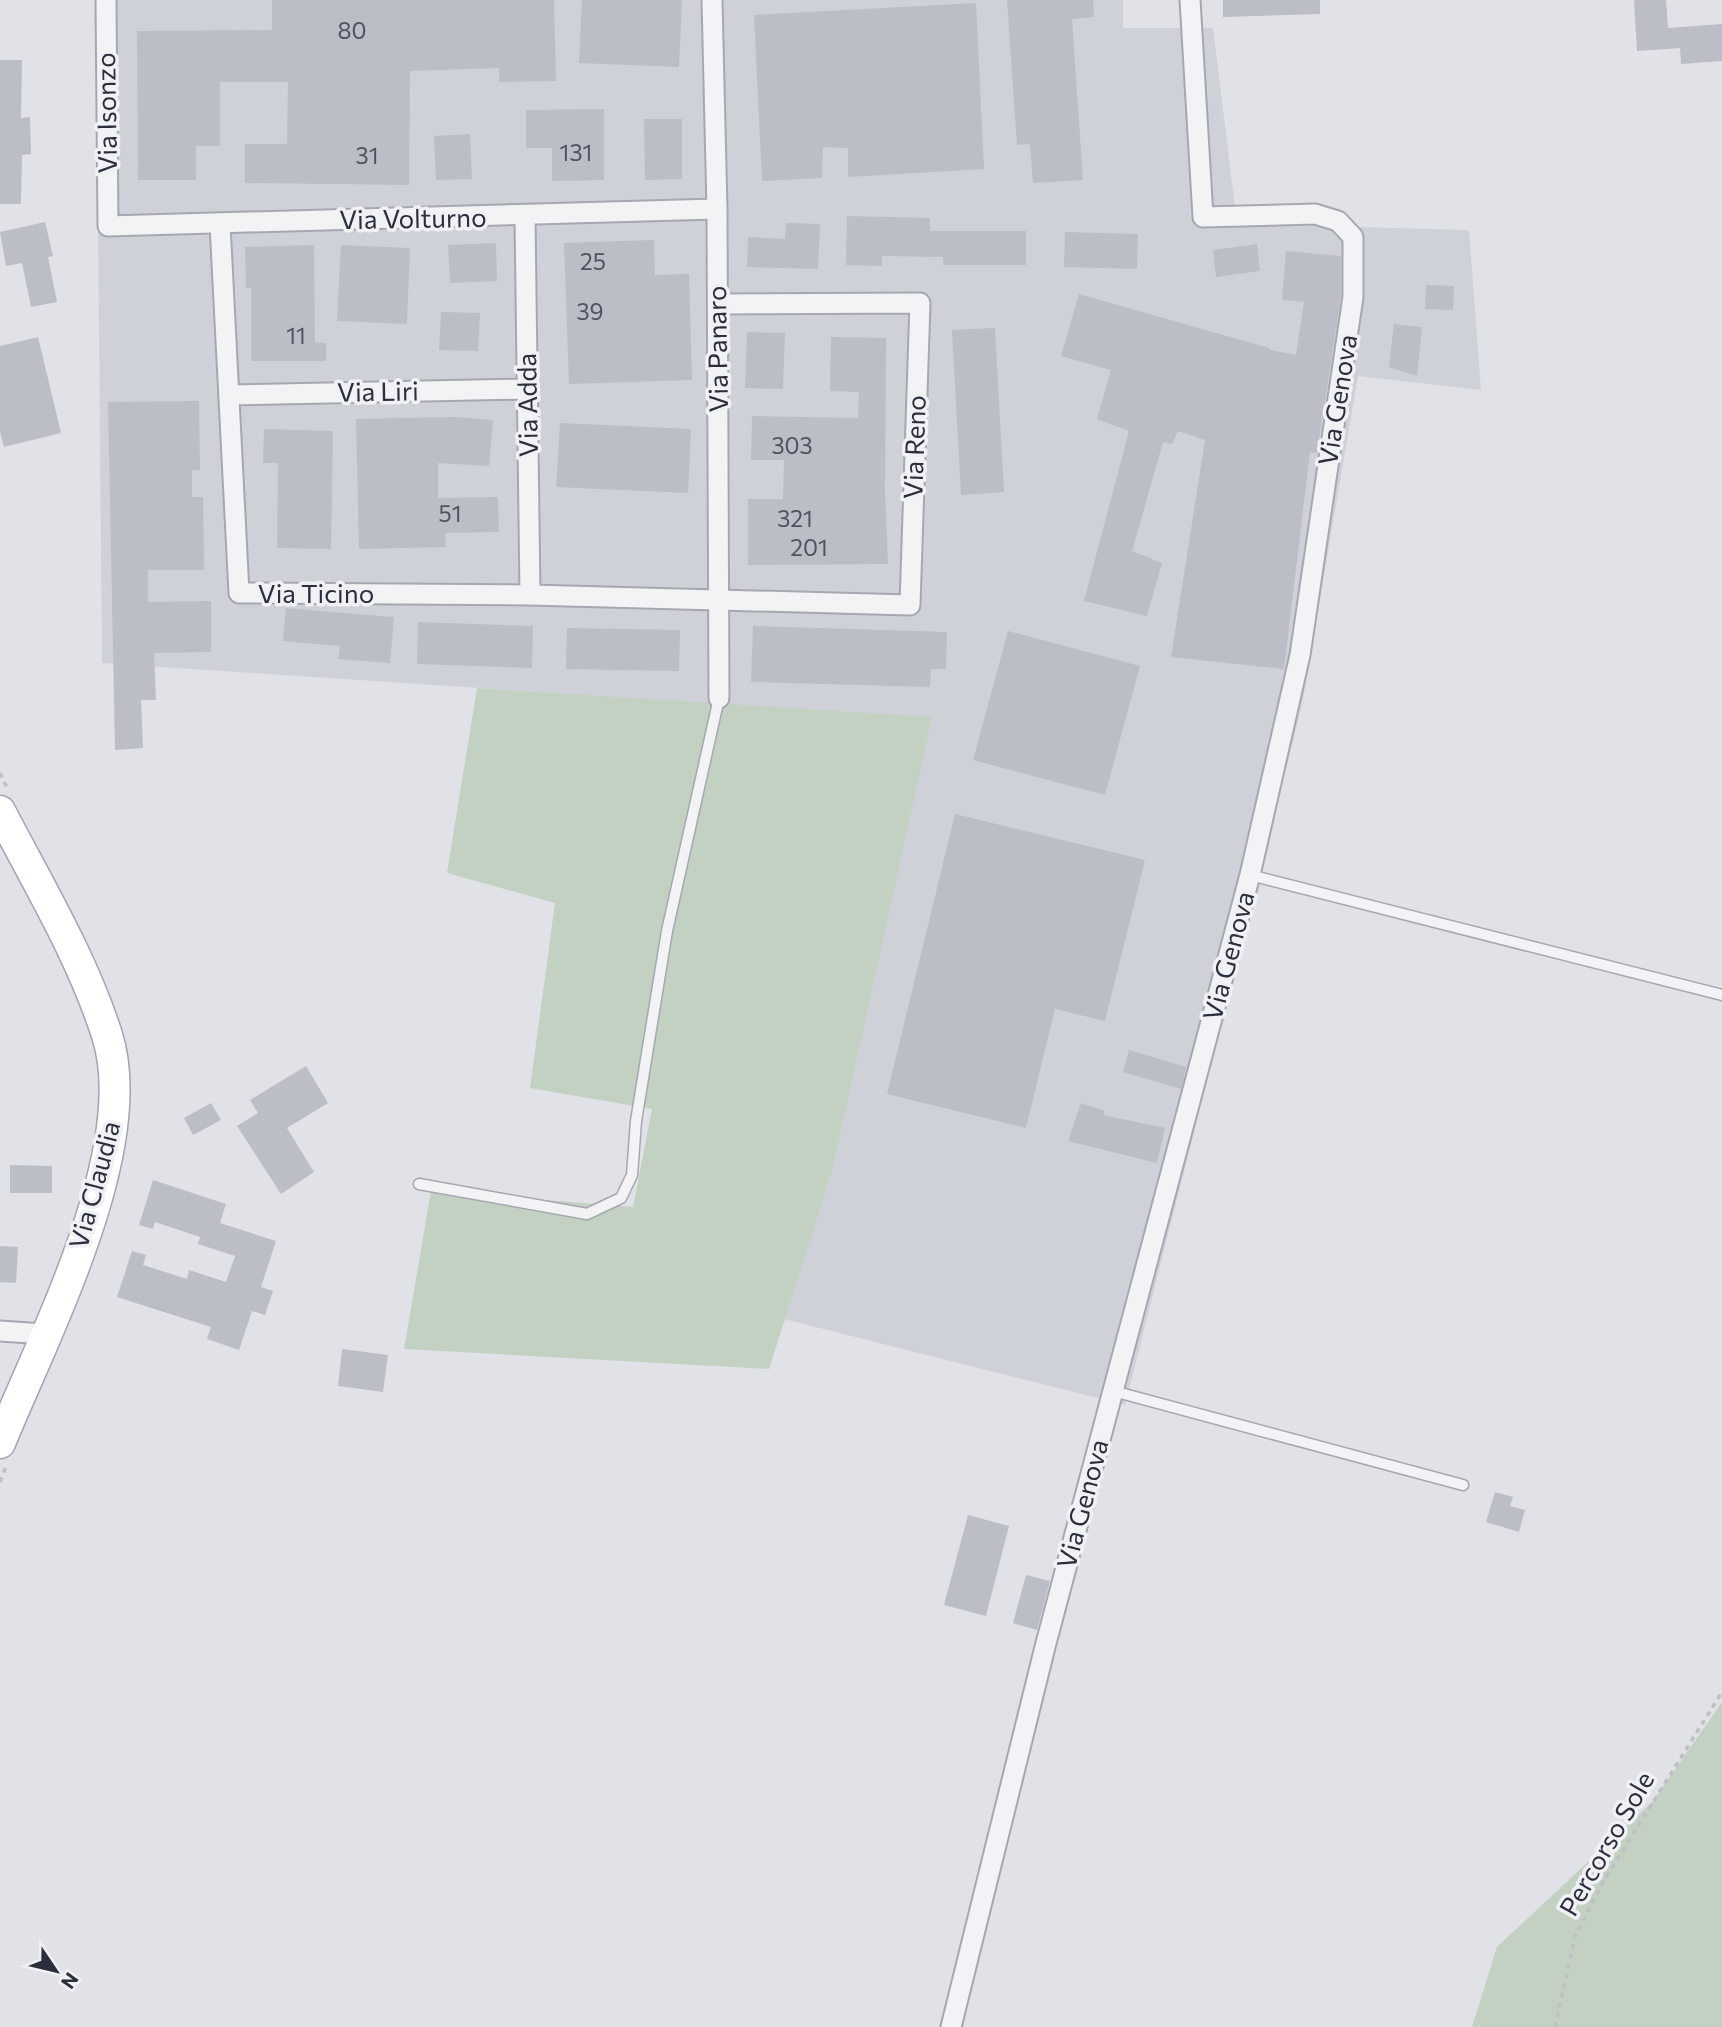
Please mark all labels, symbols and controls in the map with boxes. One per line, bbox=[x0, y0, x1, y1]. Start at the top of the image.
house number: 80 bbox=[338, 16, 366, 44]
street label: Via Isonzo bbox=[89, 52, 122, 174]
house number: 131 bbox=[560, 138, 592, 166]
house number: 31 bbox=[356, 141, 378, 169]
street label: Via Volturno bbox=[339, 201, 487, 234]
house number: 25 bbox=[580, 247, 606, 275]
street label: Via Panaro bbox=[700, 285, 733, 413]
house number: 39 bbox=[576, 297, 604, 325]
house number: 11 bbox=[286, 321, 306, 349]
street label: Via Genova bbox=[1311, 332, 1362, 468]
street label: Via Adda bbox=[510, 353, 543, 457]
street label: Via Liri bbox=[337, 374, 419, 407]
street label: Via Reno bbox=[896, 395, 931, 499]
house number: 303 bbox=[771, 431, 813, 459]
house number: 51 bbox=[438, 499, 462, 527]
house number: 321 bbox=[777, 504, 813, 532]
house number: 201 bbox=[790, 533, 828, 561]
street label: Via Ticino bbox=[258, 577, 374, 608]
street label: Via Genova bbox=[1195, 888, 1260, 1024]
street label: Via Claudia bbox=[62, 1117, 125, 1252]
street label: Via Genova bbox=[1049, 1436, 1114, 1572]
street label: Percorso Sole bbox=[1552, 1766, 1659, 1921]
north arrow bbox=[21, 1936, 91, 2006]
text: N bbox=[57, 1969, 84, 1993]

